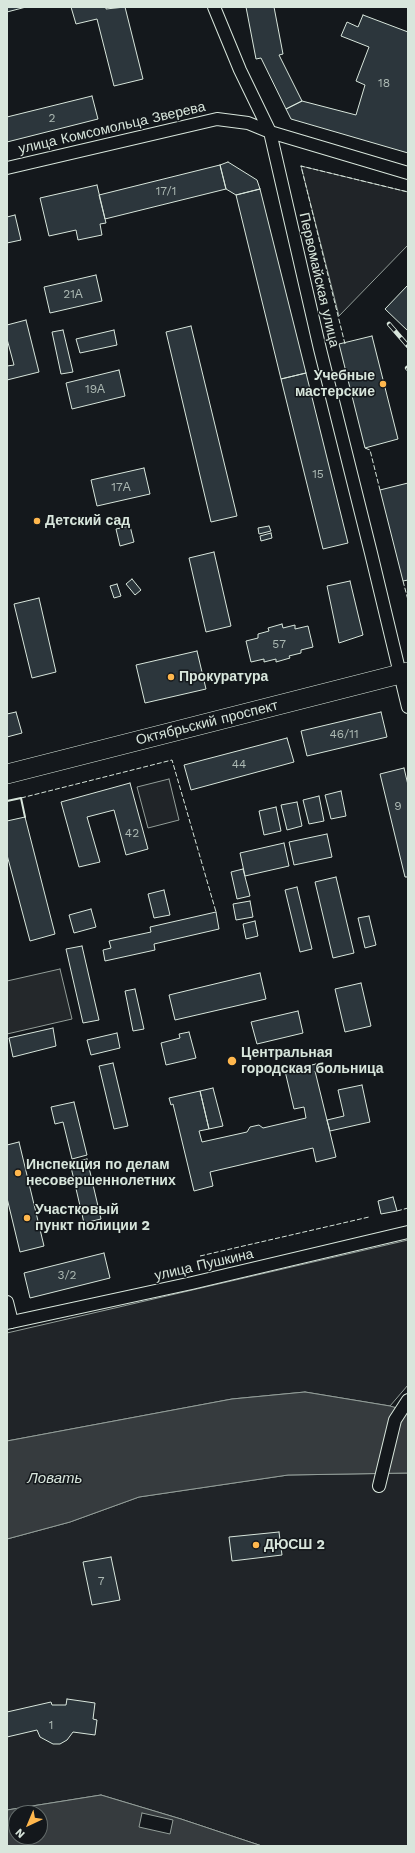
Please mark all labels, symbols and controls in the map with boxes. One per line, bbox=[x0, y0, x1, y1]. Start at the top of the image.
house number: 18 bbox=[378, 76, 390, 90]
street label: улица Комсомольца Зверева bbox=[17, 98, 207, 158]
house number: 2 bbox=[49, 111, 55, 125]
house number: 17/1 bbox=[156, 184, 176, 198]
street label: Первомайская улица bbox=[295, 211, 343, 349]
house number: 21А bbox=[63, 287, 83, 301]
place label: Учебные мастерские bbox=[295, 368, 375, 400]
marker: Учебные мастерские bbox=[378, 379, 388, 389]
house number: 19А bbox=[85, 382, 105, 396]
house number: 15 bbox=[312, 467, 324, 481]
house number: 17А bbox=[111, 480, 131, 494]
place label: Детский сад bbox=[45, 513, 130, 529]
marker: Детский сад bbox=[32, 516, 42, 526]
house number: 57 bbox=[272, 637, 286, 651]
place label: Прокуратура bbox=[179, 669, 268, 685]
marker: Прокуратура bbox=[166, 672, 176, 682]
street label: Октябрьский проспект bbox=[134, 697, 280, 749]
house number: 46/11 bbox=[329, 727, 359, 741]
house number: 44 bbox=[232, 757, 246, 771]
house number: 9 bbox=[394, 799, 402, 813]
house number: 42 bbox=[125, 826, 139, 840]
place label: Центральная городская больница bbox=[241, 1045, 384, 1078]
marker: Центральная городская больница bbox=[226, 1055, 238, 1067]
place label: Инспекция по делам несовершеннолетних bbox=[26, 1157, 176, 1190]
marker: Инспекция по делам несовершеннолетних bbox=[13, 1168, 23, 1178]
place label: Участковый пункт полиции 2 bbox=[35, 1202, 150, 1234]
marker: Участковый пункт полиции 2 bbox=[22, 1213, 32, 1223]
street label: улица Пушкина bbox=[153, 1245, 255, 1285]
house number: 3/2 bbox=[57, 1268, 77, 1282]
water label: Ловать bbox=[28, 1470, 82, 1488]
place label: ДЮСШ 2 bbox=[264, 1537, 325, 1553]
marker: ДЮСШ 2 bbox=[251, 1540, 261, 1550]
house number: 7 bbox=[98, 1574, 104, 1588]
house number: 1 bbox=[49, 1718, 53, 1732]
north arrow bbox=[8, 1805, 48, 1845]
text: N bbox=[13, 1826, 27, 1841]

